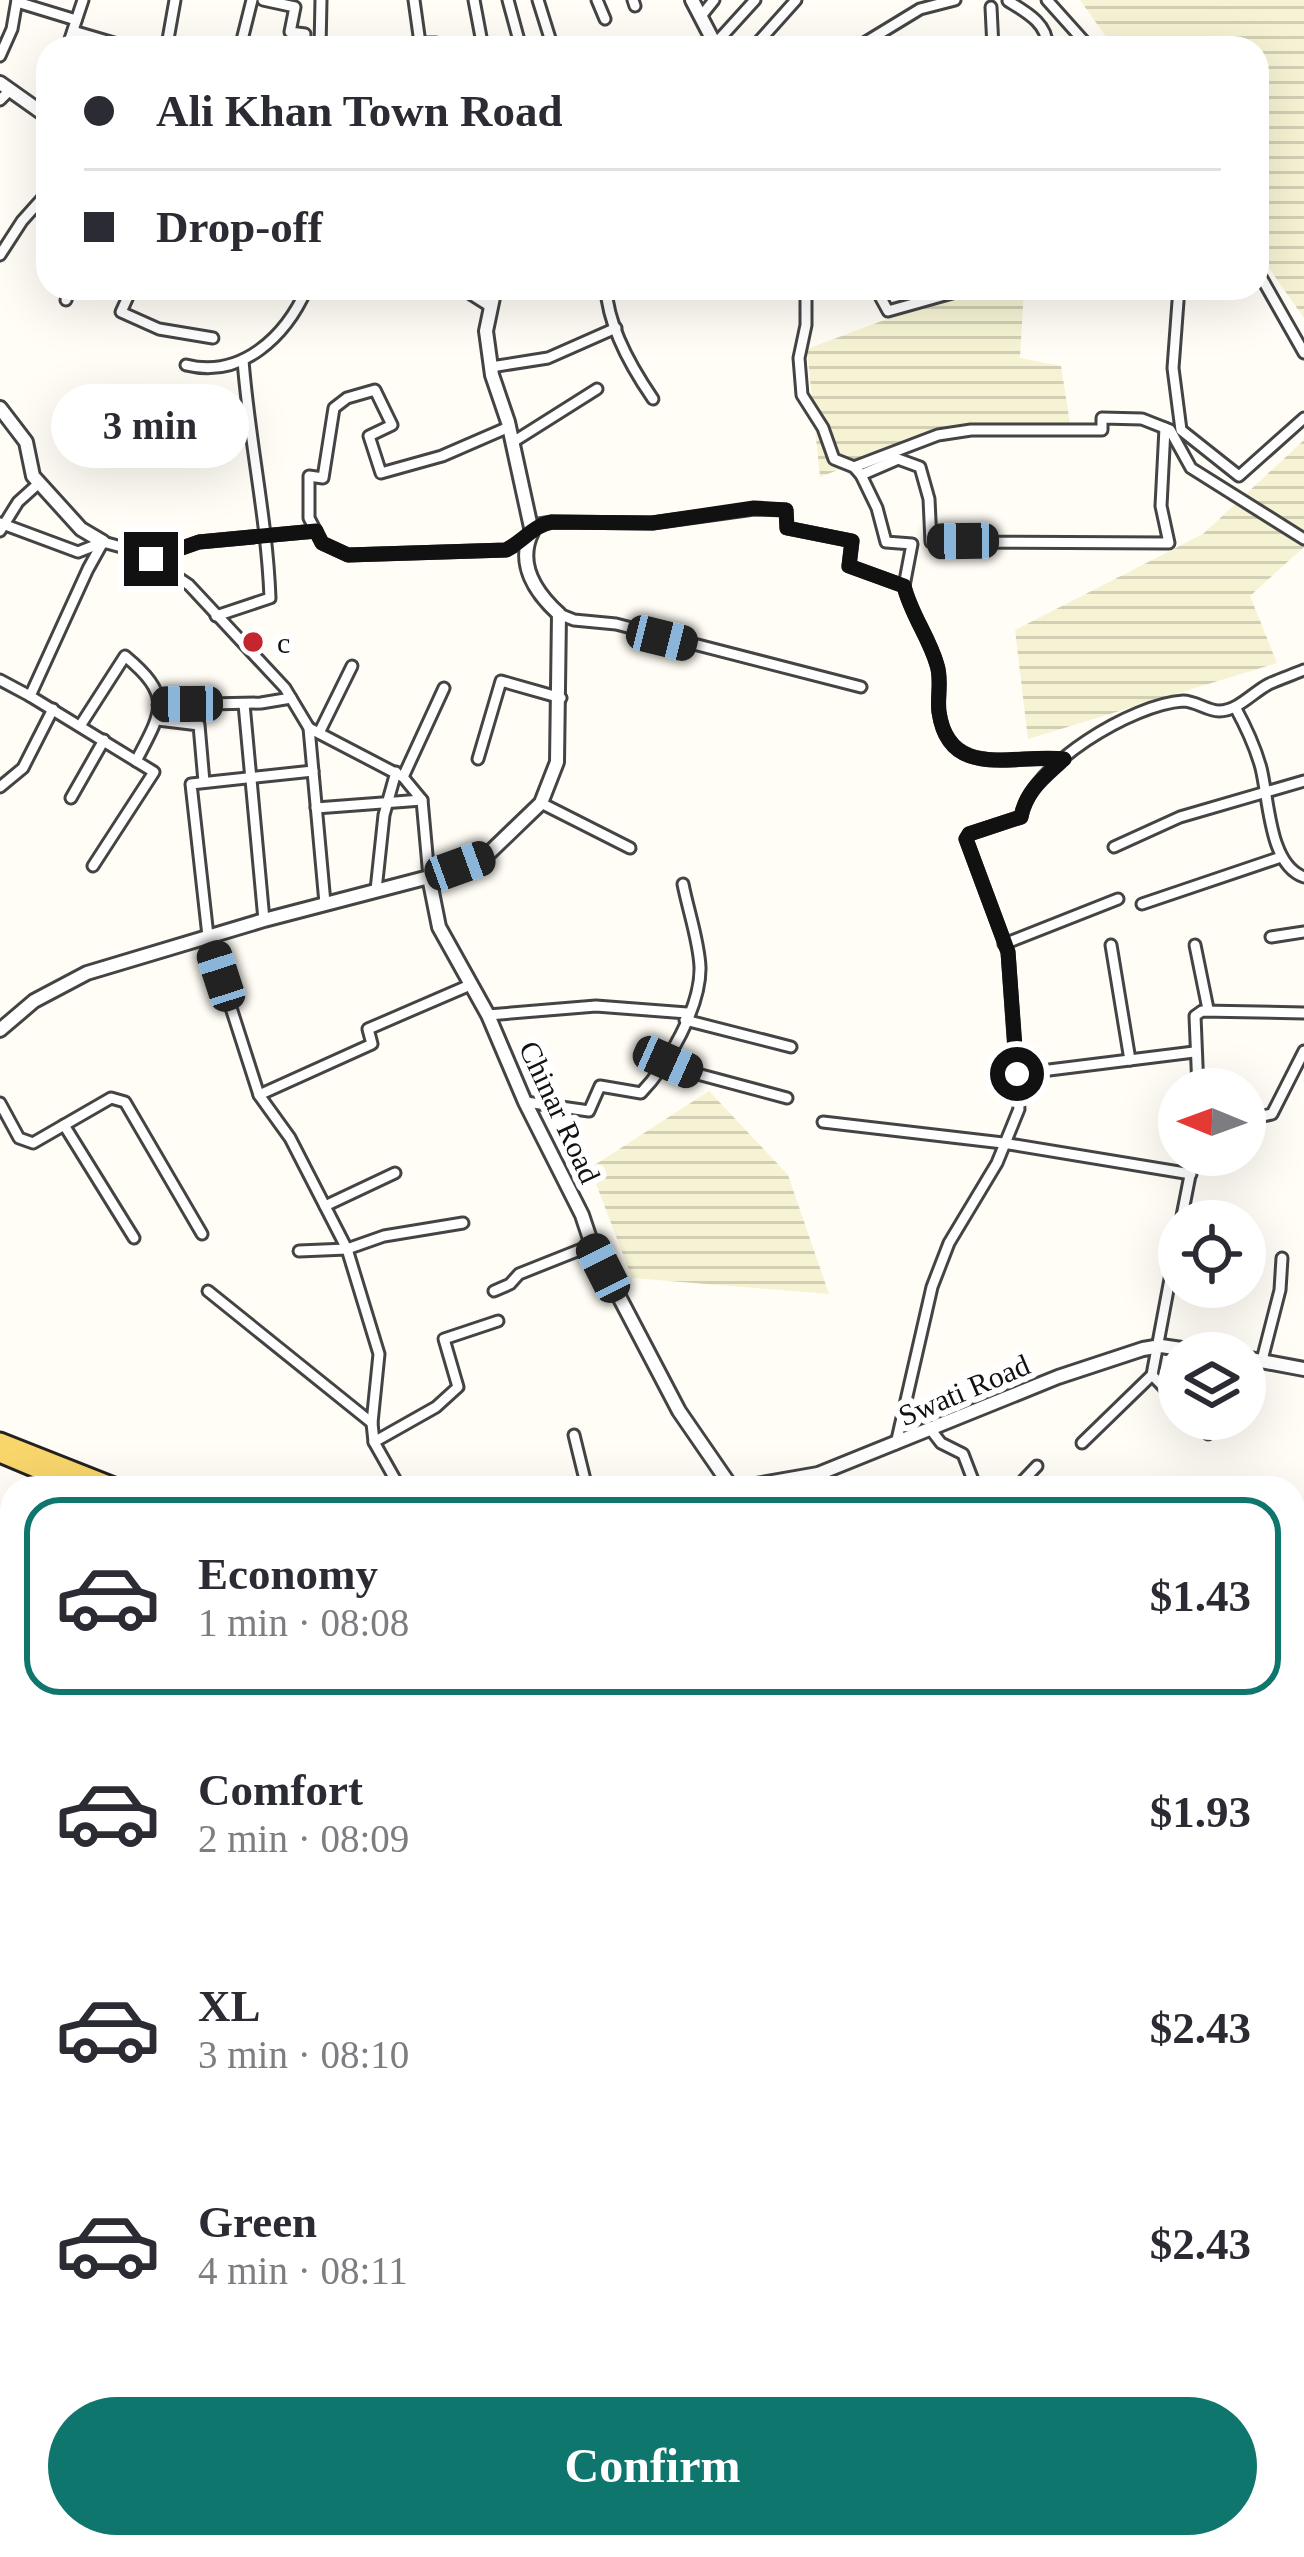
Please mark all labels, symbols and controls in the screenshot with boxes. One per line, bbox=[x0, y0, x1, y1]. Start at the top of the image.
text: Ali Khan Town Road bbox=[156, 86, 562, 136]
text: Drop-off bbox=[156, 202, 323, 252]
callout: 3 min bbox=[52, 385, 250, 469]
text: 3 min bbox=[103, 404, 197, 447]
car bbox=[927, 522, 999, 560]
route end bbox=[124, 532, 178, 586]
car bbox=[623, 612, 701, 664]
place label: c bbox=[277, 626, 290, 659]
marker: c bbox=[240, 629, 266, 655]
car bbox=[151, 685, 223, 723]
car bbox=[420, 837, 500, 895]
car bbox=[193, 936, 249, 1016]
car bbox=[628, 1031, 708, 1093]
street label: Chinar Road bbox=[513, 1036, 607, 1188]
route start bbox=[990, 1047, 1044, 1101]
north arrow bbox=[1158, 1068, 1266, 1176]
map controls bbox=[1158, 1068, 1266, 1440]
button: locate bbox=[1158, 1200, 1266, 1308]
car bbox=[571, 1228, 635, 1308]
button: layers bbox=[1158, 1332, 1266, 1440]
street label: Swati Road bbox=[893, 1348, 1035, 1432]
icon: car bbox=[54, 1542, 162, 1650]
text: Economy bbox=[198, 1549, 378, 1599]
text: $1.43 bbox=[1150, 1571, 1251, 1621]
text: 1 min · 08:08 bbox=[198, 1601, 409, 1644]
icon: car bbox=[54, 1758, 162, 1866]
text: Comfort bbox=[198, 1765, 363, 1815]
text: $1.93 bbox=[1150, 1787, 1251, 1837]
text: 2 min · 08:09 bbox=[198, 1817, 409, 1860]
icon: car bbox=[54, 1974, 162, 2082]
text: XL bbox=[198, 1981, 261, 2031]
text: $2.43 bbox=[1150, 2003, 1251, 2053]
text: 3 min · 08:10 bbox=[198, 2033, 409, 2076]
icon: car bbox=[54, 2190, 162, 2298]
text: Green bbox=[198, 2197, 317, 2247]
text: $2.43 bbox=[1150, 2219, 1251, 2269]
text: 4 min · 08:11 bbox=[198, 2249, 408, 2292]
button: Confirm bbox=[48, 2397, 1257, 2535]

